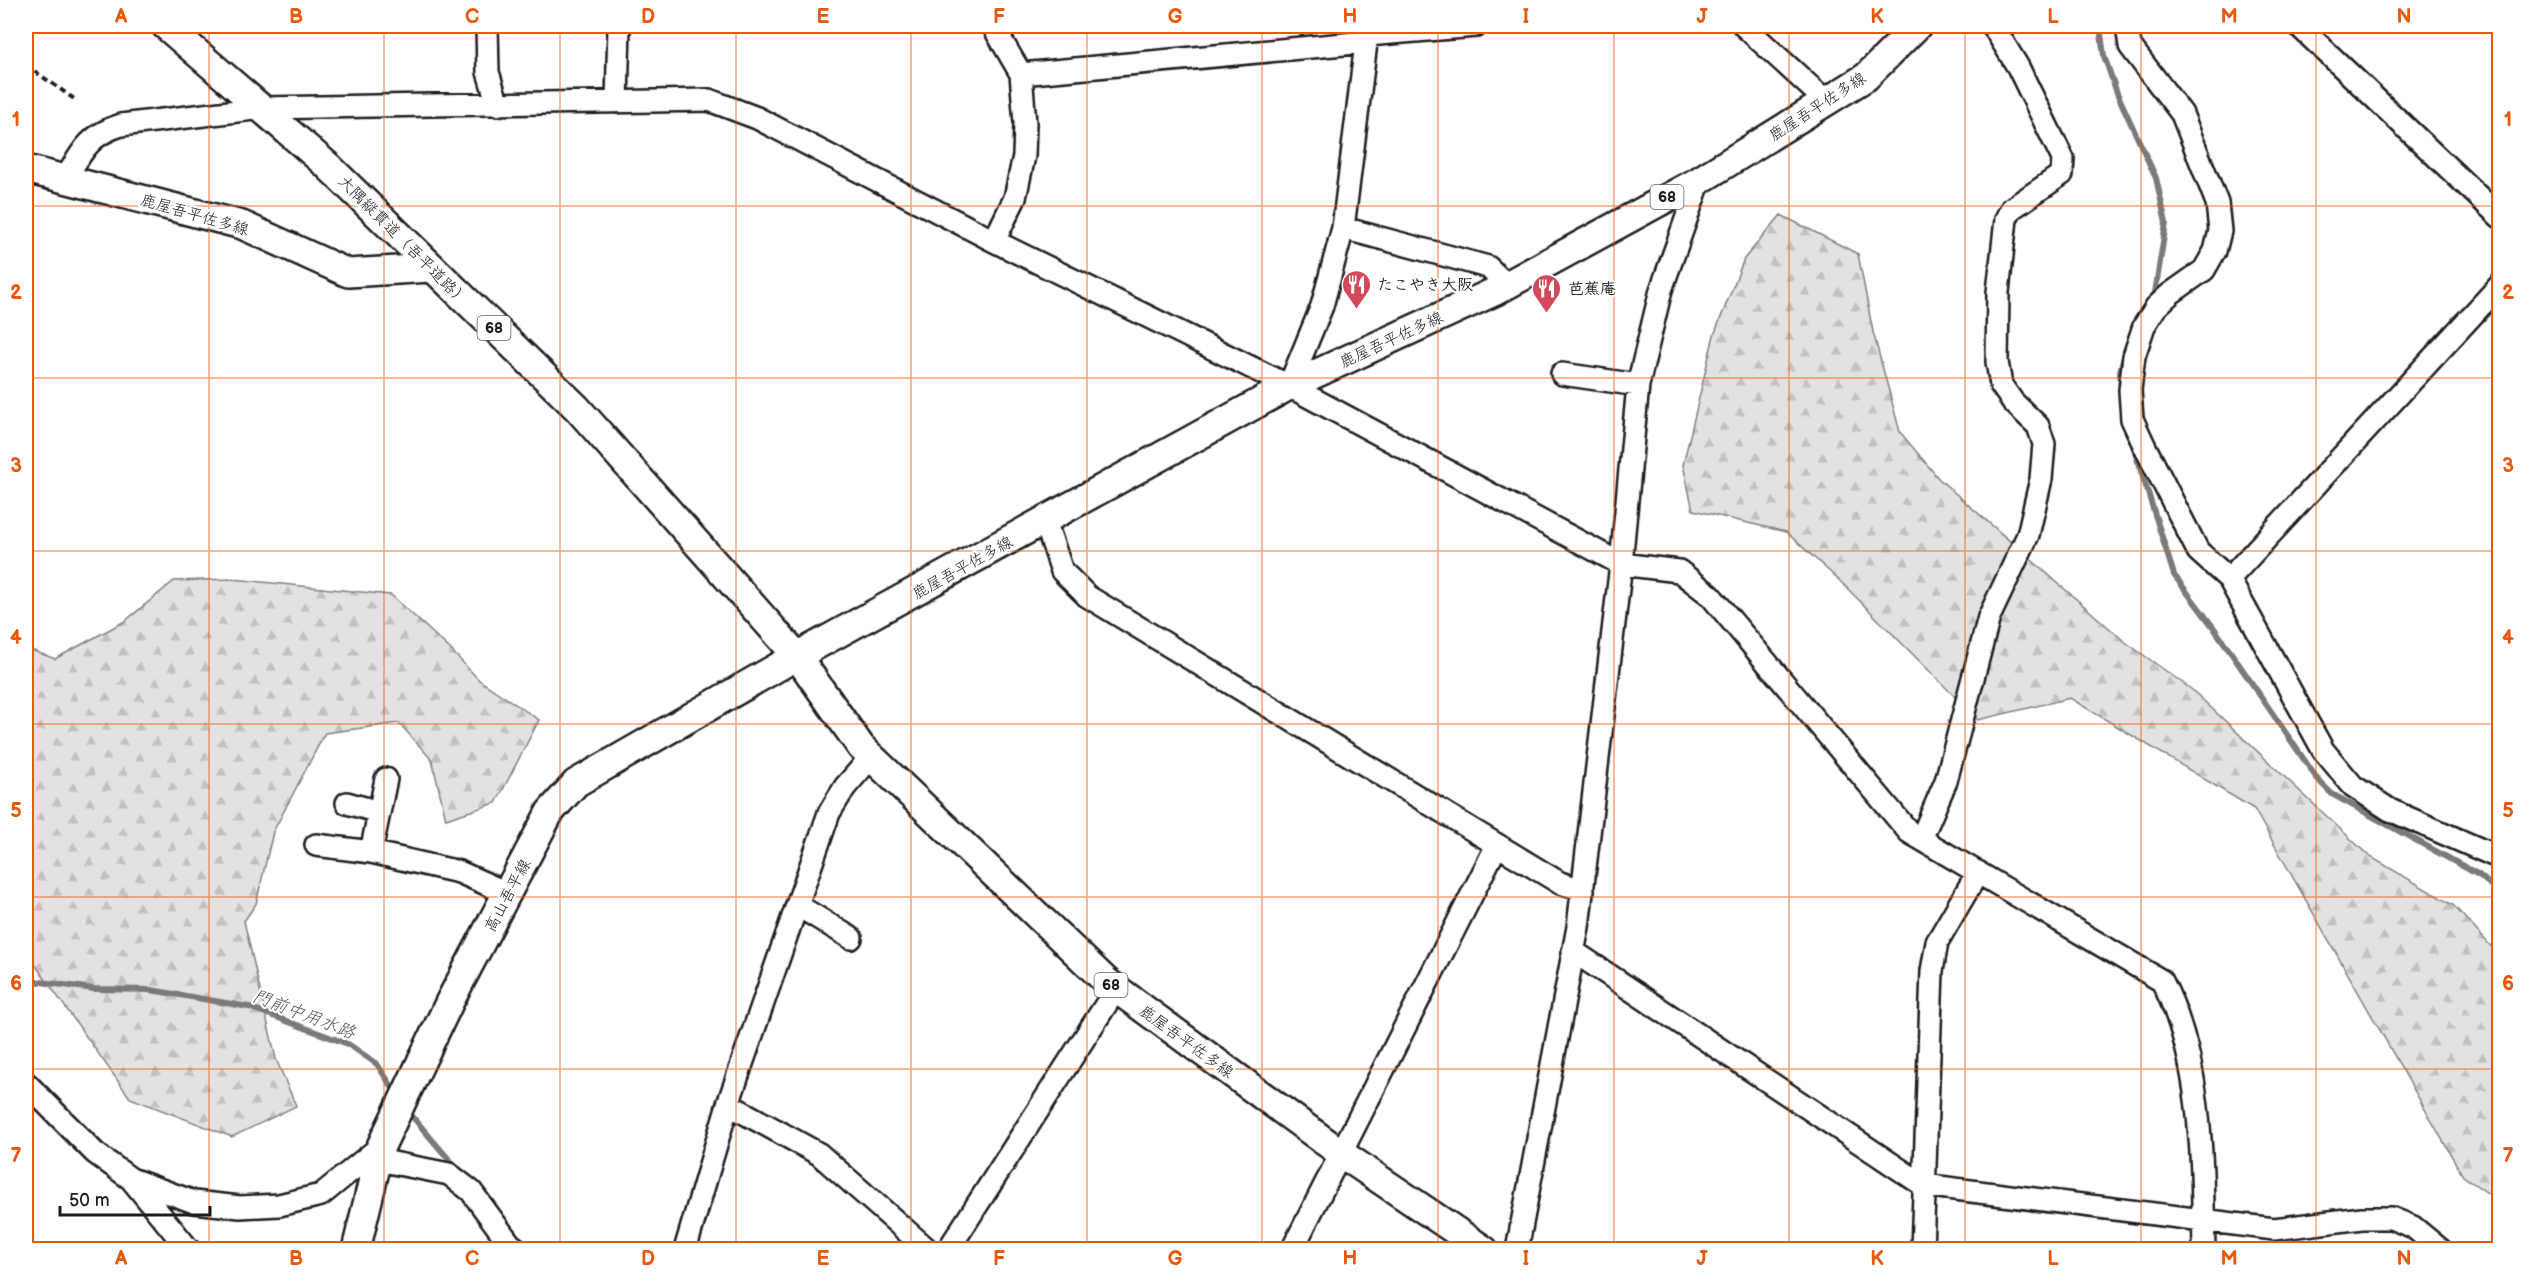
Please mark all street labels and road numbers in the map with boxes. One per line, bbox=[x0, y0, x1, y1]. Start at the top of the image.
street label: 鹿屋吾平佐多線 bbox=[1766, 69, 1870, 146]
street label: 大隅縦貫道（吾平道路） bbox=[334, 172, 472, 310]
road number: 68 bbox=[1650, 185, 1684, 209]
street label: 鹿屋吾平佐多線 bbox=[138, 191, 251, 240]
street label: 鹿屋吾平佐多線 bbox=[1337, 308, 1446, 373]
road number: 68 bbox=[478, 316, 510, 340]
street label: 鹿屋吾平佐多線 bbox=[909, 533, 1016, 604]
street label: 高山吾平線 bbox=[481, 856, 535, 935]
road number: 68 bbox=[1094, 973, 1128, 997]
street label: 鹿屋吾平佐多線 bbox=[1135, 1002, 1237, 1083]

